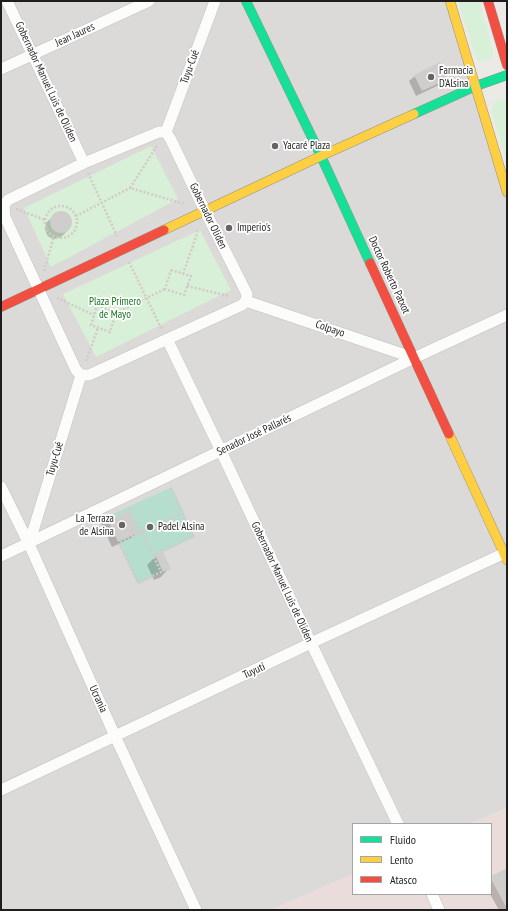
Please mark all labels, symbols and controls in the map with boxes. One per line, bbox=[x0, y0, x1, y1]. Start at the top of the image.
street label: Gobernador Manuel Luis de Oliden bbox=[12, 20, 80, 144]
street label: Jean Jaures bbox=[53, 20, 97, 50]
street label: Tuyu-Cué bbox=[178, 48, 202, 86]
place label: Farmacia D'Alsina bbox=[439, 64, 473, 90]
marker: Farmacia D'Alsina bbox=[426, 72, 436, 82]
place label: Yacaré Plaza bbox=[283, 139, 330, 153]
marker: Yacaré Plaza bbox=[270, 141, 280, 151]
street label: Gobernador Oliden bbox=[186, 181, 230, 251]
place label: Imperio's bbox=[237, 221, 271, 235]
marker: Imperio's bbox=[224, 223, 234, 233]
street label: Doctor Roberto Patxot bbox=[365, 234, 413, 316]
park label: Plaza Primero de Mayo bbox=[89, 295, 141, 321]
street label: Colpayo bbox=[314, 318, 346, 340]
street label: Senador José Pallarés bbox=[215, 411, 293, 459]
street label: Tuyu-Cué bbox=[44, 440, 66, 478]
place label: La Terraza de Alsina bbox=[76, 512, 114, 538]
marker: La Terraza de Alsina bbox=[117, 520, 127, 530]
place label: Padel Alsina bbox=[158, 520, 204, 534]
street label: Gobernador Manuel Luis de Oliden bbox=[248, 520, 316, 644]
marker: Padel Alsina bbox=[145, 522, 155, 532]
street label: Tuyutí bbox=[241, 660, 267, 682]
street label: Ucrania bbox=[86, 683, 110, 715]
legend bbox=[352, 823, 492, 895]
text: Fluido bbox=[390, 832, 416, 847]
text: Lento bbox=[390, 852, 413, 867]
text: Atasco bbox=[390, 872, 417, 887]

